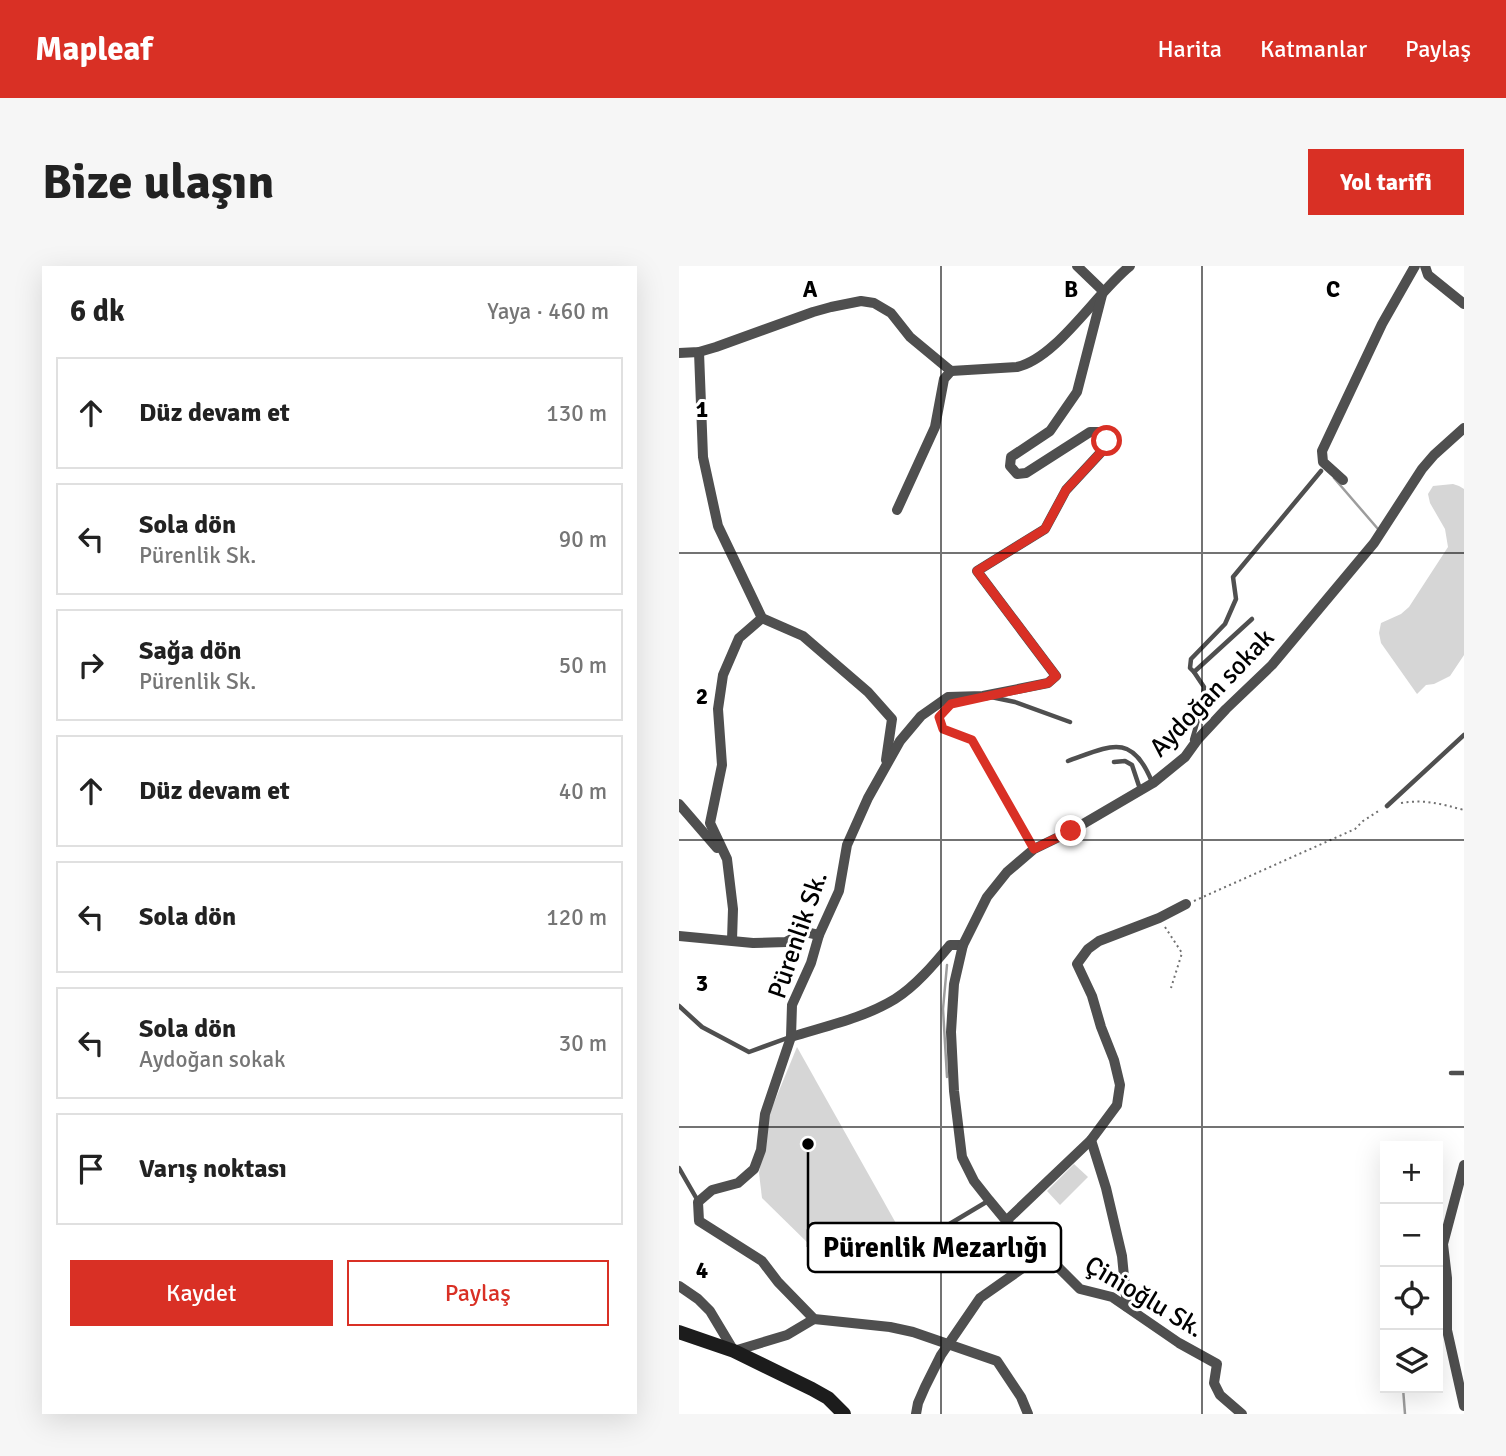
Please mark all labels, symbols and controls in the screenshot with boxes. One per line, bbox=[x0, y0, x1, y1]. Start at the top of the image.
text: Mapleaf bbox=[35, 29, 152, 70]
text: Harita bbox=[1157, 34, 1222, 64]
text: Katmanlar bbox=[1260, 34, 1367, 64]
text: Paylaş bbox=[1405, 34, 1471, 64]
button: Yol tarifi bbox=[1308, 149, 1464, 215]
text: Bize ulaşın bbox=[42, 152, 274, 212]
text: A bbox=[803, 275, 818, 304]
text: B bbox=[1064, 275, 1078, 304]
text: C bbox=[1326, 275, 1340, 304]
text: 6 dk bbox=[70, 293, 125, 330]
text: Yaya · 460 m bbox=[487, 297, 609, 326]
icon: ahead bbox=[72, 394, 110, 432]
text: 1 bbox=[696, 395, 708, 424]
text: Düz devam et bbox=[139, 397, 290, 429]
text: 130 m bbox=[546, 399, 607, 428]
route start bbox=[1091, 425, 1122, 456]
text: Sola dön bbox=[139, 509, 236, 541]
icon: left bbox=[72, 520, 110, 558]
text: 90 m bbox=[559, 525, 607, 554]
text: Pürenlik Sk. bbox=[139, 541, 256, 570]
street label: Aydoğan sokak bbox=[1143, 622, 1281, 764]
text: Sağa dön bbox=[139, 635, 242, 667]
icon: right bbox=[72, 646, 110, 684]
text: 50 m bbox=[559, 651, 607, 680]
text: Pürenlik Sk. bbox=[139, 667, 256, 696]
text: 2 bbox=[696, 682, 708, 711]
icon: ahead bbox=[72, 772, 110, 810]
text: Düz devam et bbox=[139, 775, 290, 807]
text: 40 m bbox=[559, 777, 607, 806]
route end bbox=[1055, 815, 1086, 846]
street label: Pürenlik Sk. bbox=[761, 867, 835, 1003]
icon: left bbox=[72, 898, 110, 936]
text: Sola dön bbox=[139, 901, 236, 933]
text: 120 m bbox=[546, 903, 607, 932]
text: 3 bbox=[696, 969, 708, 998]
text: Sola dön bbox=[139, 1013, 236, 1045]
icon: left bbox=[72, 1024, 110, 1062]
text: 30 m bbox=[559, 1029, 607, 1058]
text: Aydoğan sokak bbox=[139, 1045, 286, 1074]
map controls bbox=[1380, 1141, 1443, 1393]
button: + bbox=[1380, 1141, 1443, 1204]
icon: arrive bbox=[72, 1150, 110, 1188]
text: Varış noktası bbox=[139, 1153, 287, 1185]
button: − bbox=[1380, 1204, 1443, 1267]
callout: Pürenlik Mezarlığı bbox=[808, 1223, 1061, 1272]
text: Pürenlik Mezarlığı bbox=[823, 1231, 1047, 1265]
street label: Çinioğlu Sk. bbox=[1079, 1249, 1209, 1345]
text: 4 bbox=[696, 1256, 708, 1285]
button: Kaydet bbox=[70, 1260, 333, 1326]
button: Paylaş bbox=[347, 1260, 609, 1326]
button: locate bbox=[1380, 1267, 1443, 1330]
button: layers bbox=[1380, 1330, 1443, 1393]

